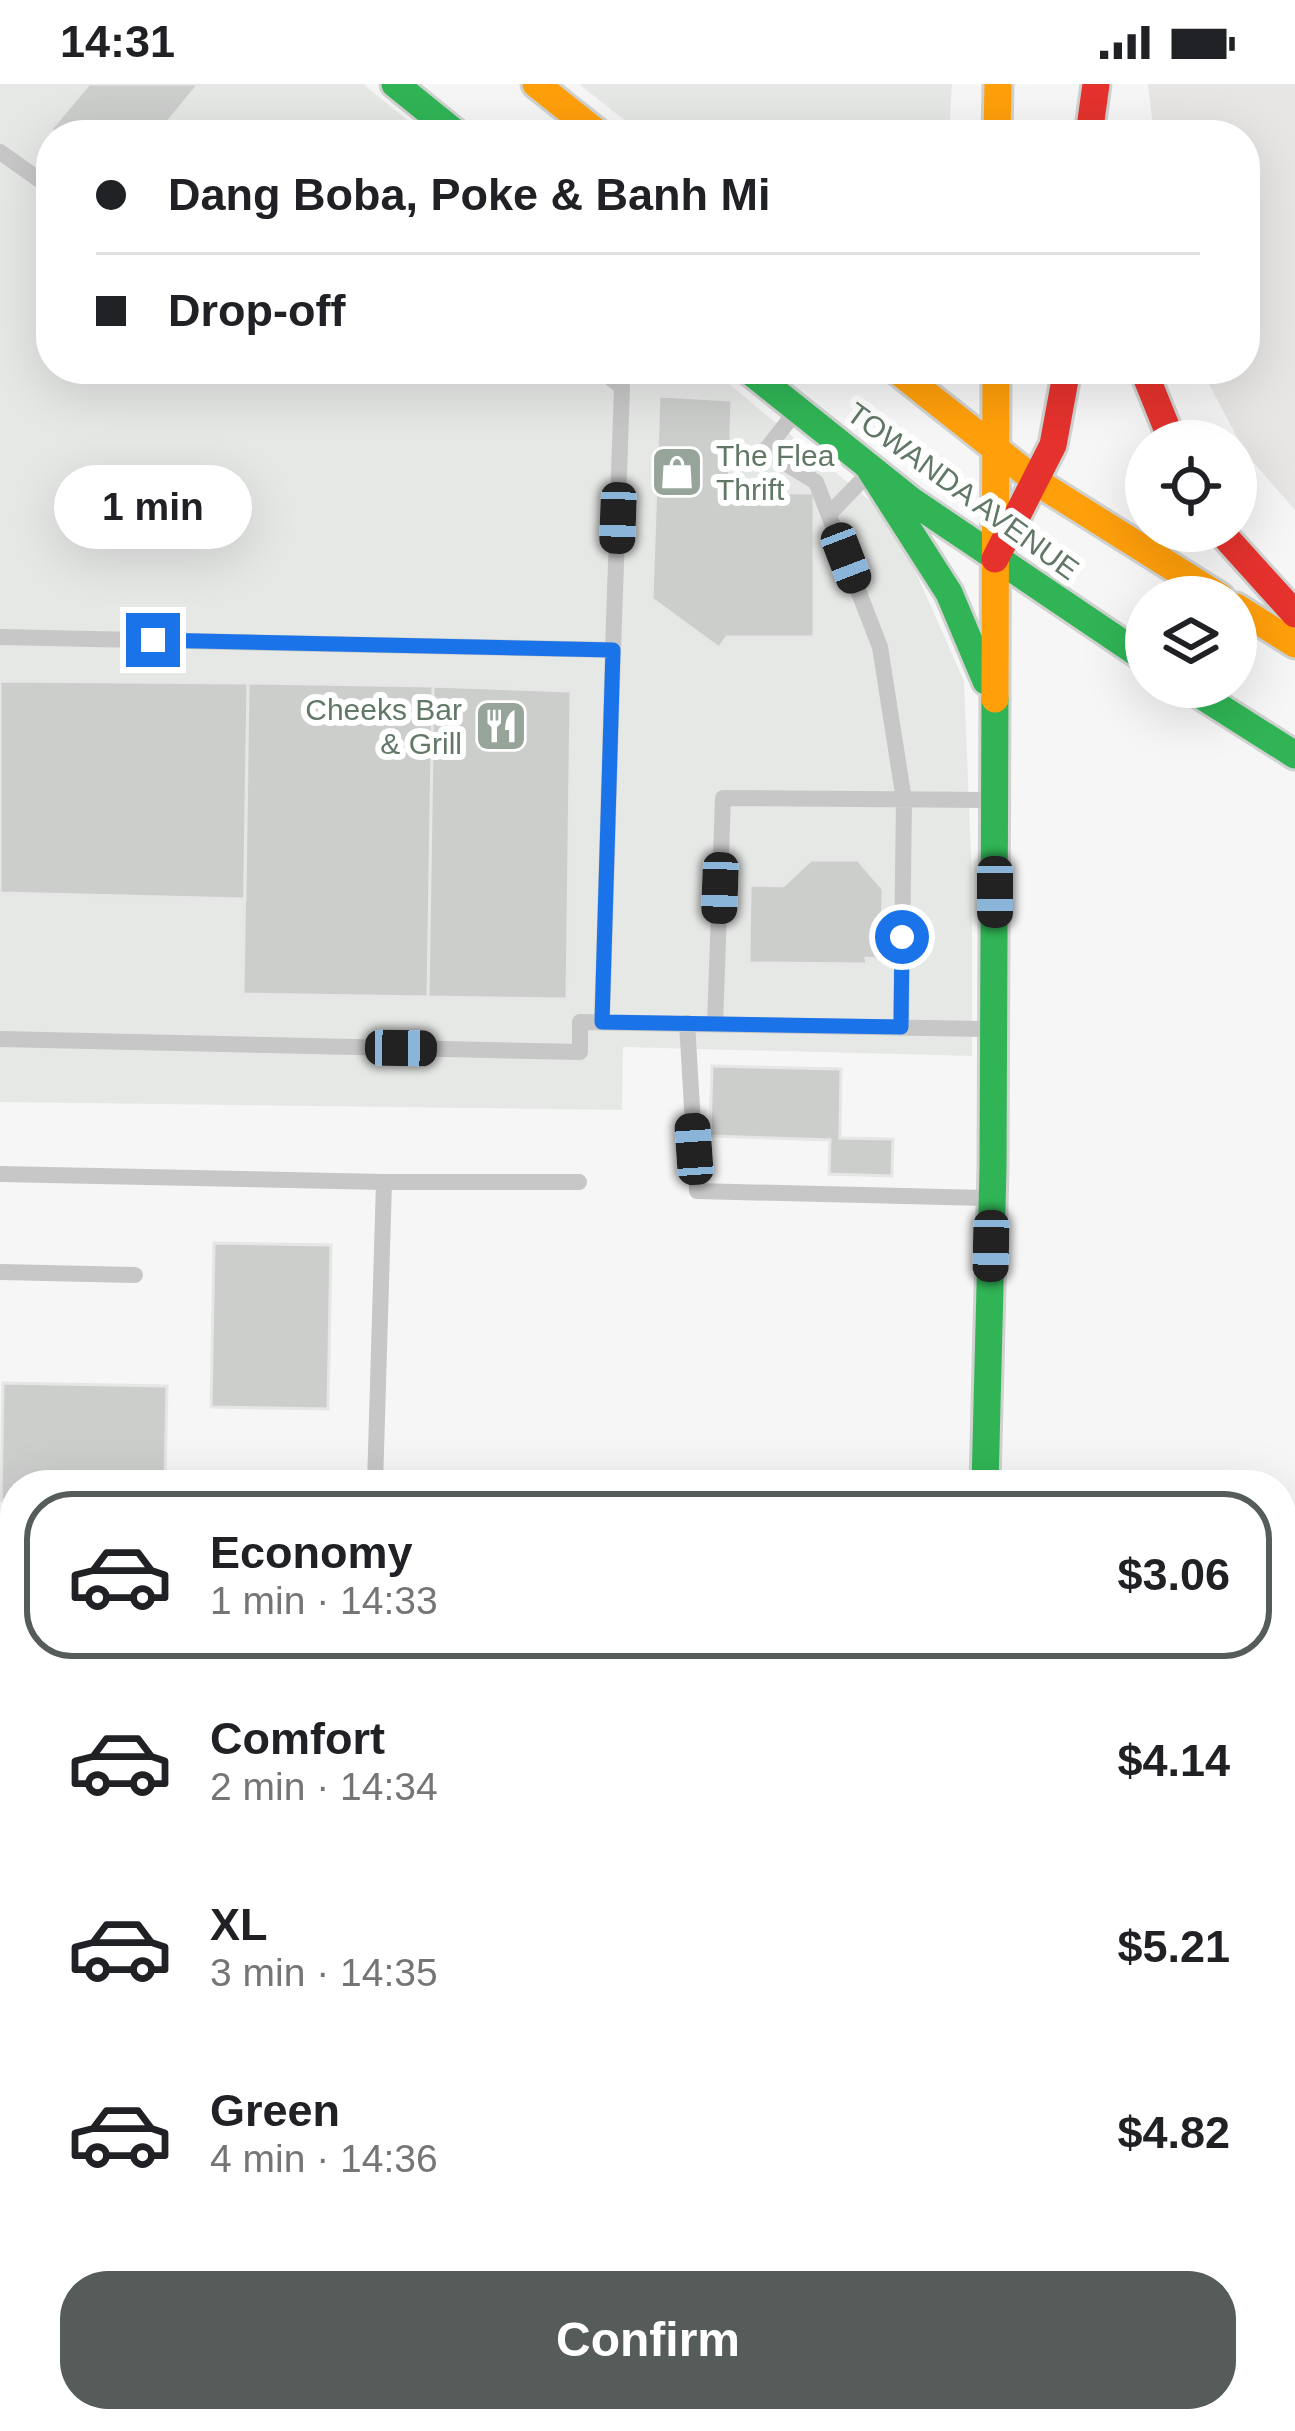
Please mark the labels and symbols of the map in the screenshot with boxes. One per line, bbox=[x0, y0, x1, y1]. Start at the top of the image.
street label: TOWANDA AVENUE bbox=[841, 396, 1085, 586]
place label: The Flea Thrift bbox=[716, 439, 835, 506]
shop icon: The Flea Thrift bbox=[649, 444, 705, 500]
callout: 1 min bbox=[54, 466, 252, 550]
car bbox=[599, 481, 637, 555]
car bbox=[816, 518, 876, 598]
route end bbox=[126, 613, 180, 667]
place label: Cheeks Bar & Grill bbox=[305, 693, 462, 760]
restaurant icon: Cheeks Bar & Grill bbox=[473, 698, 529, 754]
car bbox=[701, 851, 739, 925]
car bbox=[977, 856, 1013, 928]
route start bbox=[875, 910, 929, 964]
car bbox=[365, 1029, 437, 1067]
car bbox=[674, 1112, 714, 1186]
car bbox=[972, 1210, 1010, 1282]

